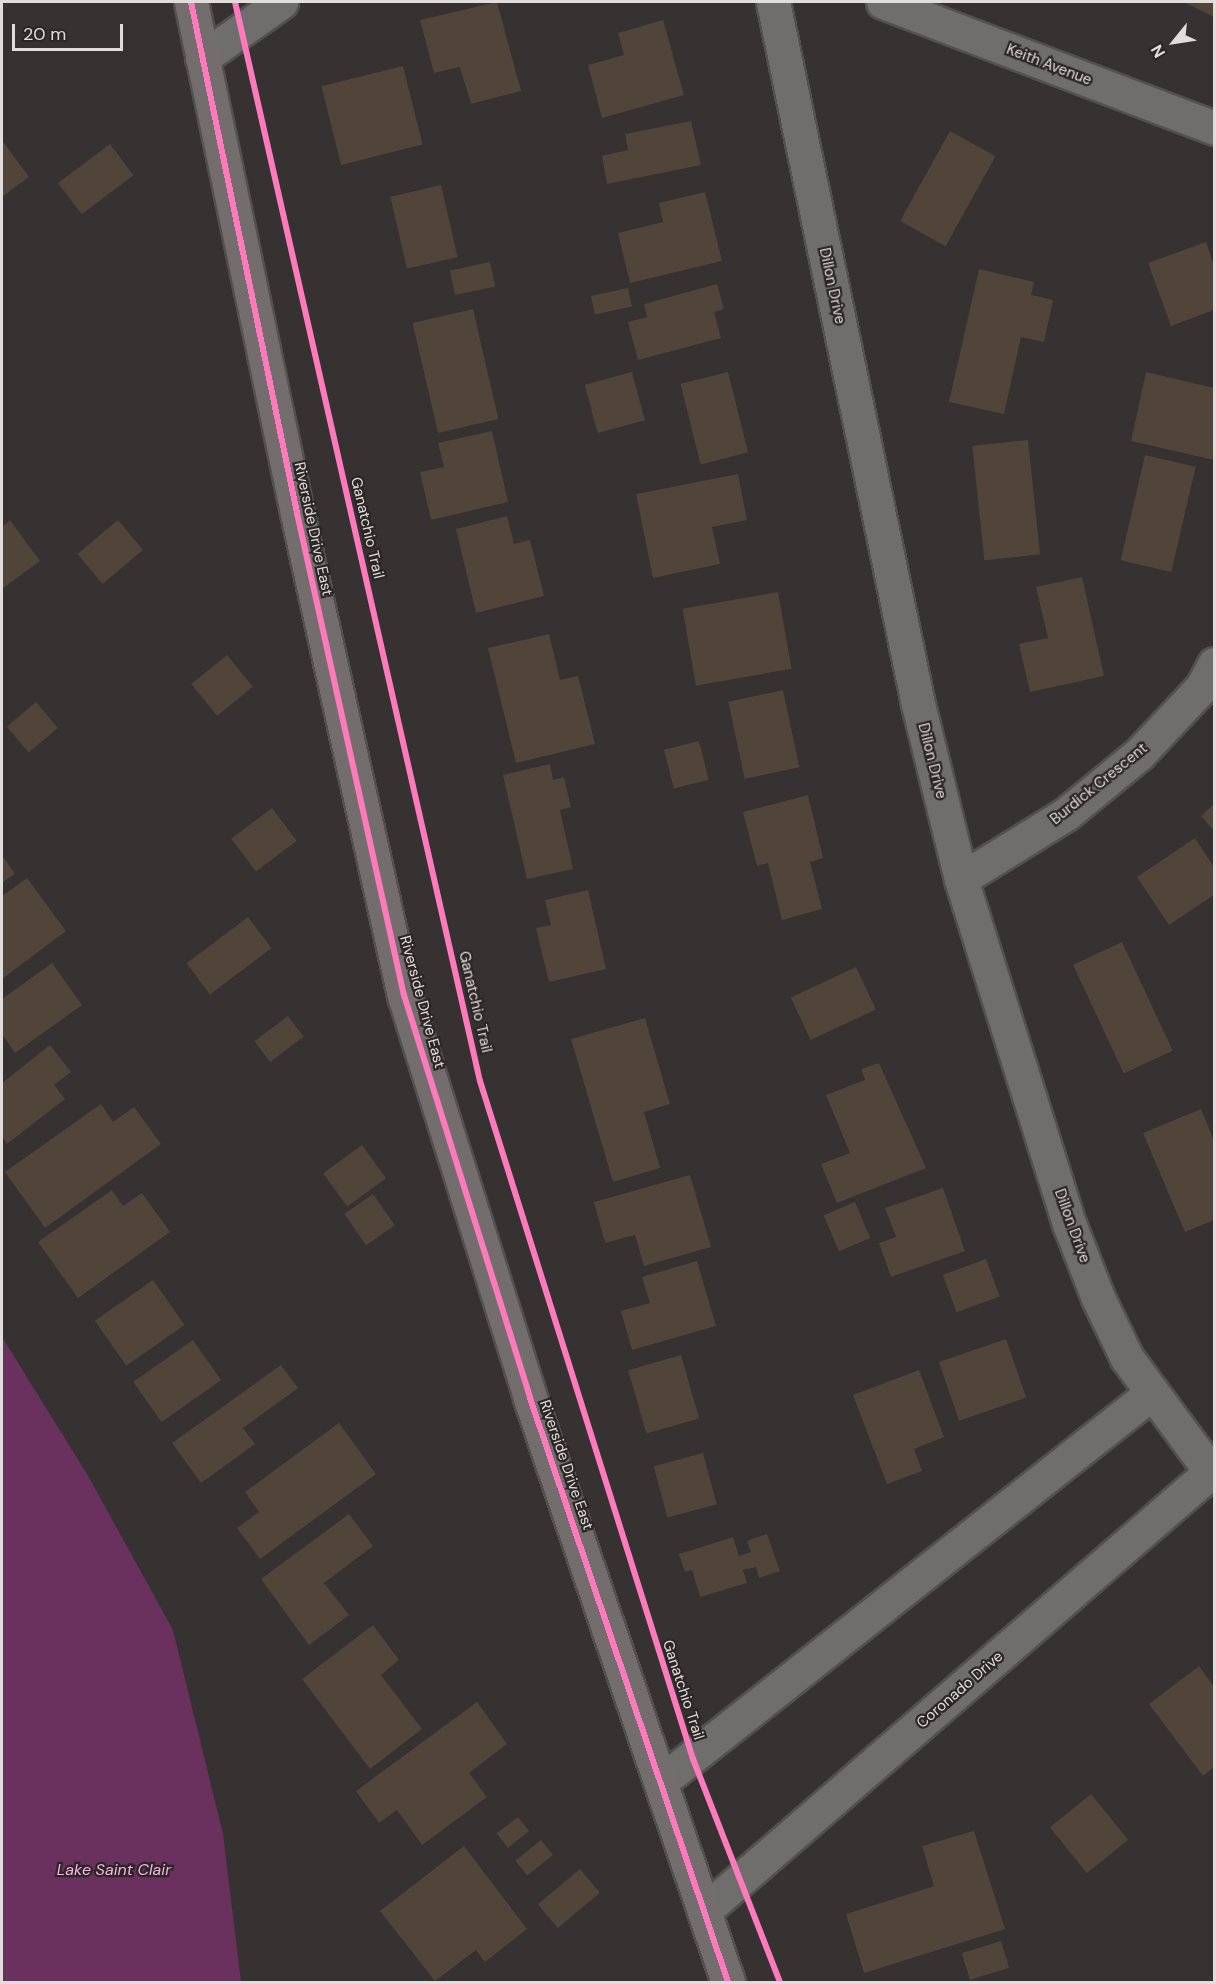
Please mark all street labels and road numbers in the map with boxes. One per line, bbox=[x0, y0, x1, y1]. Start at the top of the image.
street label: Keith Avenue bbox=[1004, 40, 1094, 90]
street label: Dillon Drive bbox=[815, 246, 849, 326]
street label: Riverside Drive East bbox=[290, 460, 336, 598]
street label: Ganatchio Trail bbox=[347, 475, 387, 581]
street label: Dillon Drive bbox=[914, 721, 950, 801]
street label: Burdick Crescent bbox=[1047, 739, 1151, 829]
street label: Riverside Drive East bbox=[396, 934, 448, 1070]
street label: Ganatchio Trail bbox=[455, 949, 495, 1055]
street label: Dillon Drive bbox=[1050, 1186, 1094, 1266]
street label: Riverside Drive East bbox=[535, 1398, 597, 1532]
street label: Ganatchio Trail bbox=[658, 1638, 708, 1742]
street label: Coronado Drive bbox=[913, 1648, 1007, 1732]

